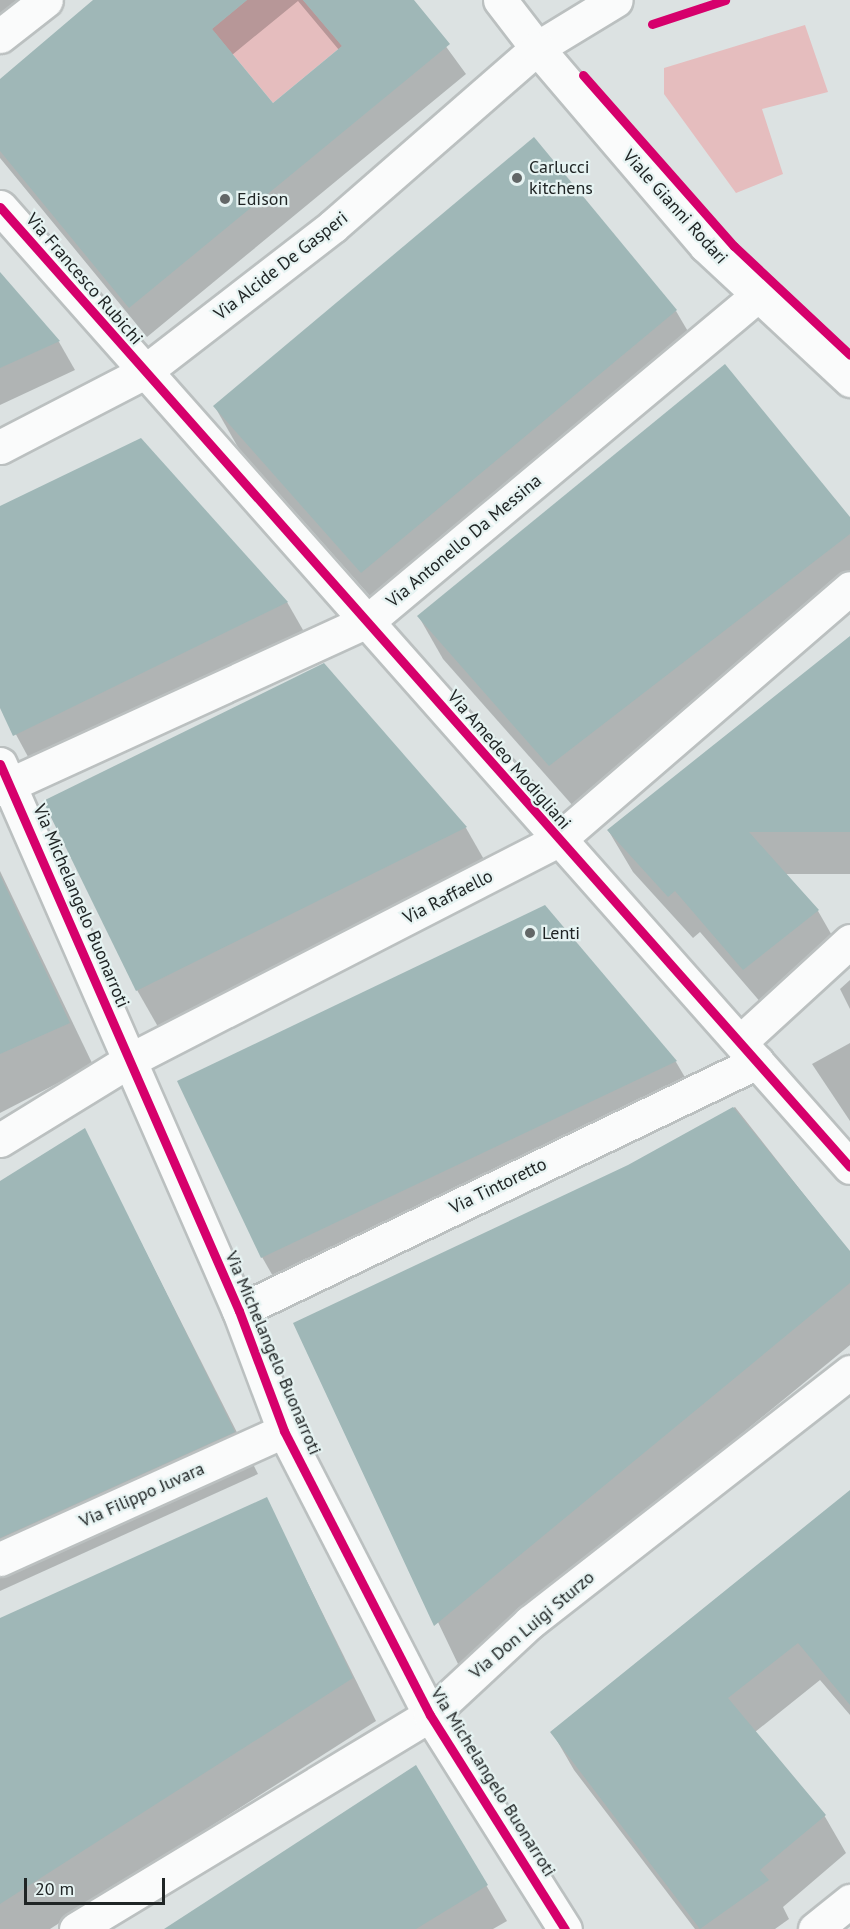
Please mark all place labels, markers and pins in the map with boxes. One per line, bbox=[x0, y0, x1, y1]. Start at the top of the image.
place label: Carlucci kitchens bbox=[529, 157, 593, 200]
marker: Carlucci kitchens bbox=[510, 171, 524, 185]
place label: Edison bbox=[237, 188, 288, 210]
marker: Edison bbox=[218, 192, 232, 206]
place label: Lenti bbox=[542, 922, 580, 944]
marker: Lenti bbox=[523, 926, 537, 940]

